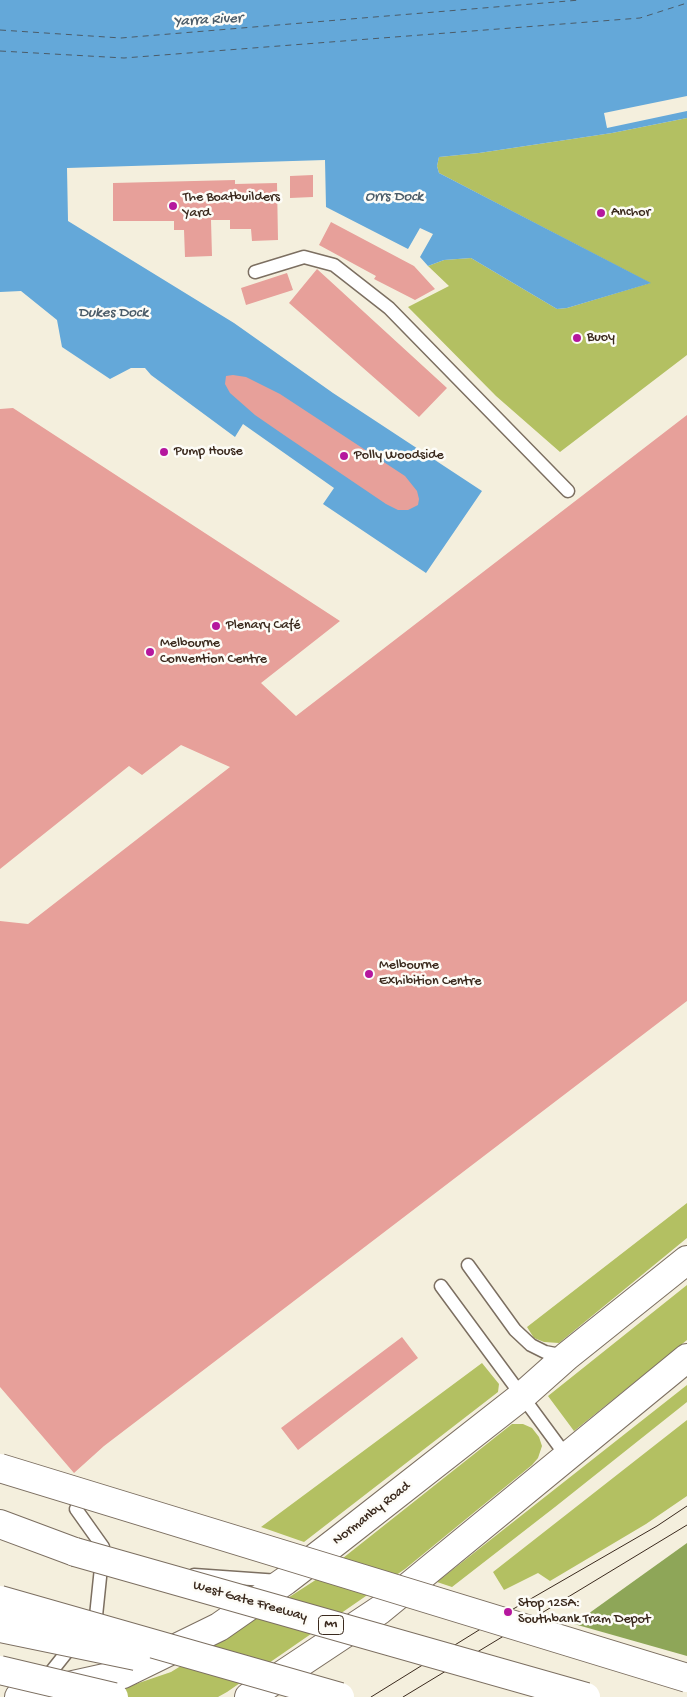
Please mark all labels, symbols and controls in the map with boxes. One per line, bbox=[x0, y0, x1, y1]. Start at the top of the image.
water label: Yarra River bbox=[173, 10, 243, 32]
water label: Orrs Dock bbox=[365, 189, 423, 207]
place label: The Boatbuilders Yard bbox=[183, 190, 280, 222]
marker: The Boatbuilders Yard bbox=[167, 200, 179, 212]
place label: Anchor bbox=[611, 205, 650, 221]
marker: Anchor bbox=[595, 207, 607, 219]
water label: Dukes Dock bbox=[78, 305, 148, 323]
place label: Buoy bbox=[587, 330, 615, 346]
marker: Buoy bbox=[571, 332, 583, 344]
place label: Pump House bbox=[174, 444, 243, 460]
marker: Pump House bbox=[158, 446, 170, 458]
place label: Polly Woodside bbox=[354, 448, 444, 464]
marker: Polly Woodside bbox=[338, 450, 350, 462]
place label: Plenary Café bbox=[226, 618, 300, 634]
marker: Plenary Café bbox=[210, 620, 222, 632]
place label: Melbourne Convention Centre bbox=[160, 636, 267, 669]
marker: Melbourne Convention Centre bbox=[144, 646, 156, 658]
place label: Melbourne Exhibition Centre bbox=[379, 958, 481, 990]
marker: Melbourne Exhibition Centre bbox=[363, 968, 375, 980]
street label: Normanby Road bbox=[330, 1478, 414, 1550]
street label: West Gate Freeway bbox=[191, 1578, 309, 1626]
place label: Stop 125A: Southbank Tram Depot bbox=[518, 1596, 651, 1628]
marker: Stop 125A: Southbank Tram Depot bbox=[502, 1606, 514, 1618]
road number: M1 bbox=[318, 1616, 344, 1634]

